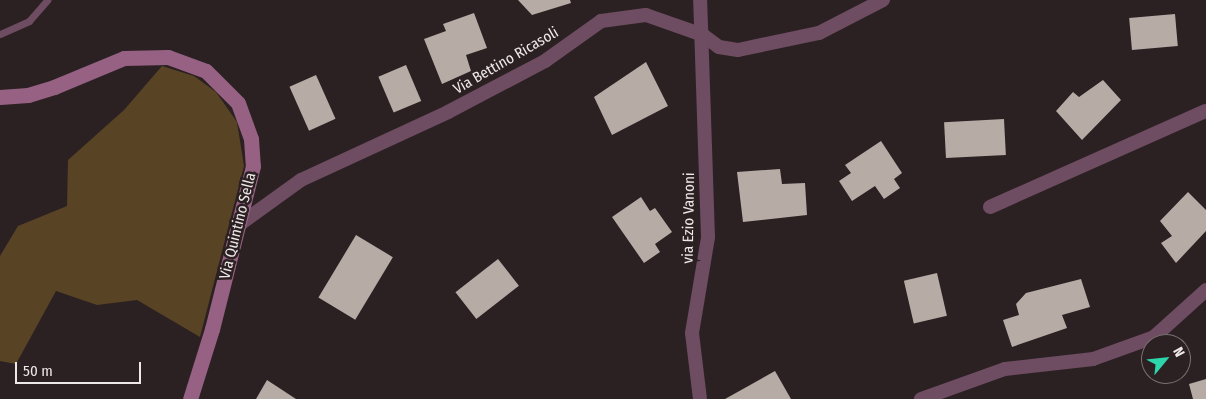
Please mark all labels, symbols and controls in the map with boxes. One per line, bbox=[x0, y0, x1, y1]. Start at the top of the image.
street label: Via Bettino Ricasoli bbox=[450, 24, 562, 98]
street label: Via Quintino Sella bbox=[216, 171, 260, 281]
street label: via Ezio Vanoni bbox=[679, 172, 699, 264]
north arrow bbox=[1141, 334, 1191, 384]
text: N bbox=[1169, 344, 1188, 360]
scale bar bbox=[18, 352, 144, 384]
text: 50 m bbox=[23, 362, 53, 380]

